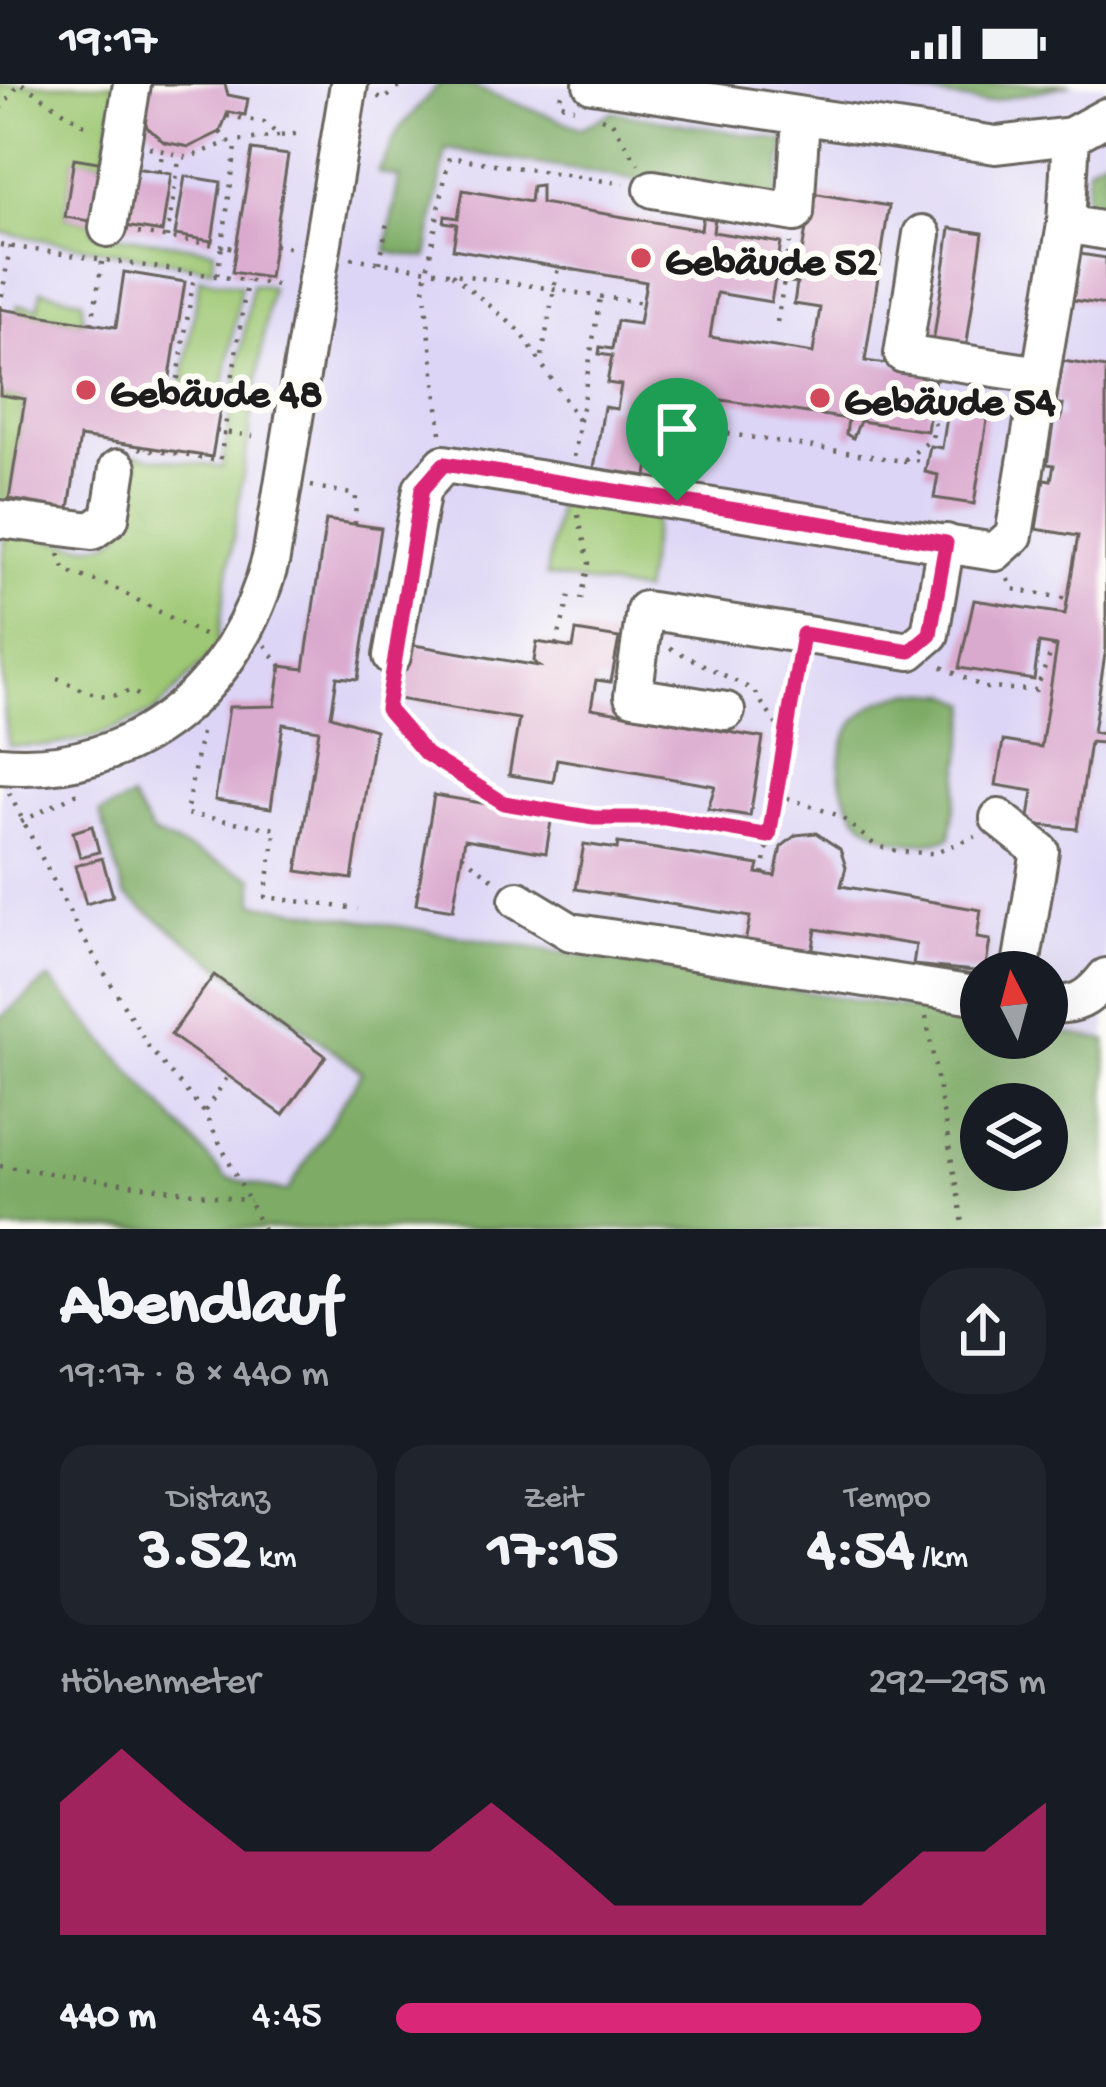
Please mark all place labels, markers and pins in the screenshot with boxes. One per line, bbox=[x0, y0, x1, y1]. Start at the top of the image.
place label: Gebäude 52 bbox=[665, 241, 878, 290]
marker: Gebäude 52 bbox=[628, 245, 654, 271]
place label: Gebäude 48 bbox=[110, 373, 322, 422]
marker: Gebäude 48 bbox=[73, 377, 99, 403]
pin bbox=[626, 378, 728, 501]
place label: Gebäude 54 bbox=[844, 381, 1056, 430]
marker: Gebäude 54 bbox=[807, 385, 833, 411]

